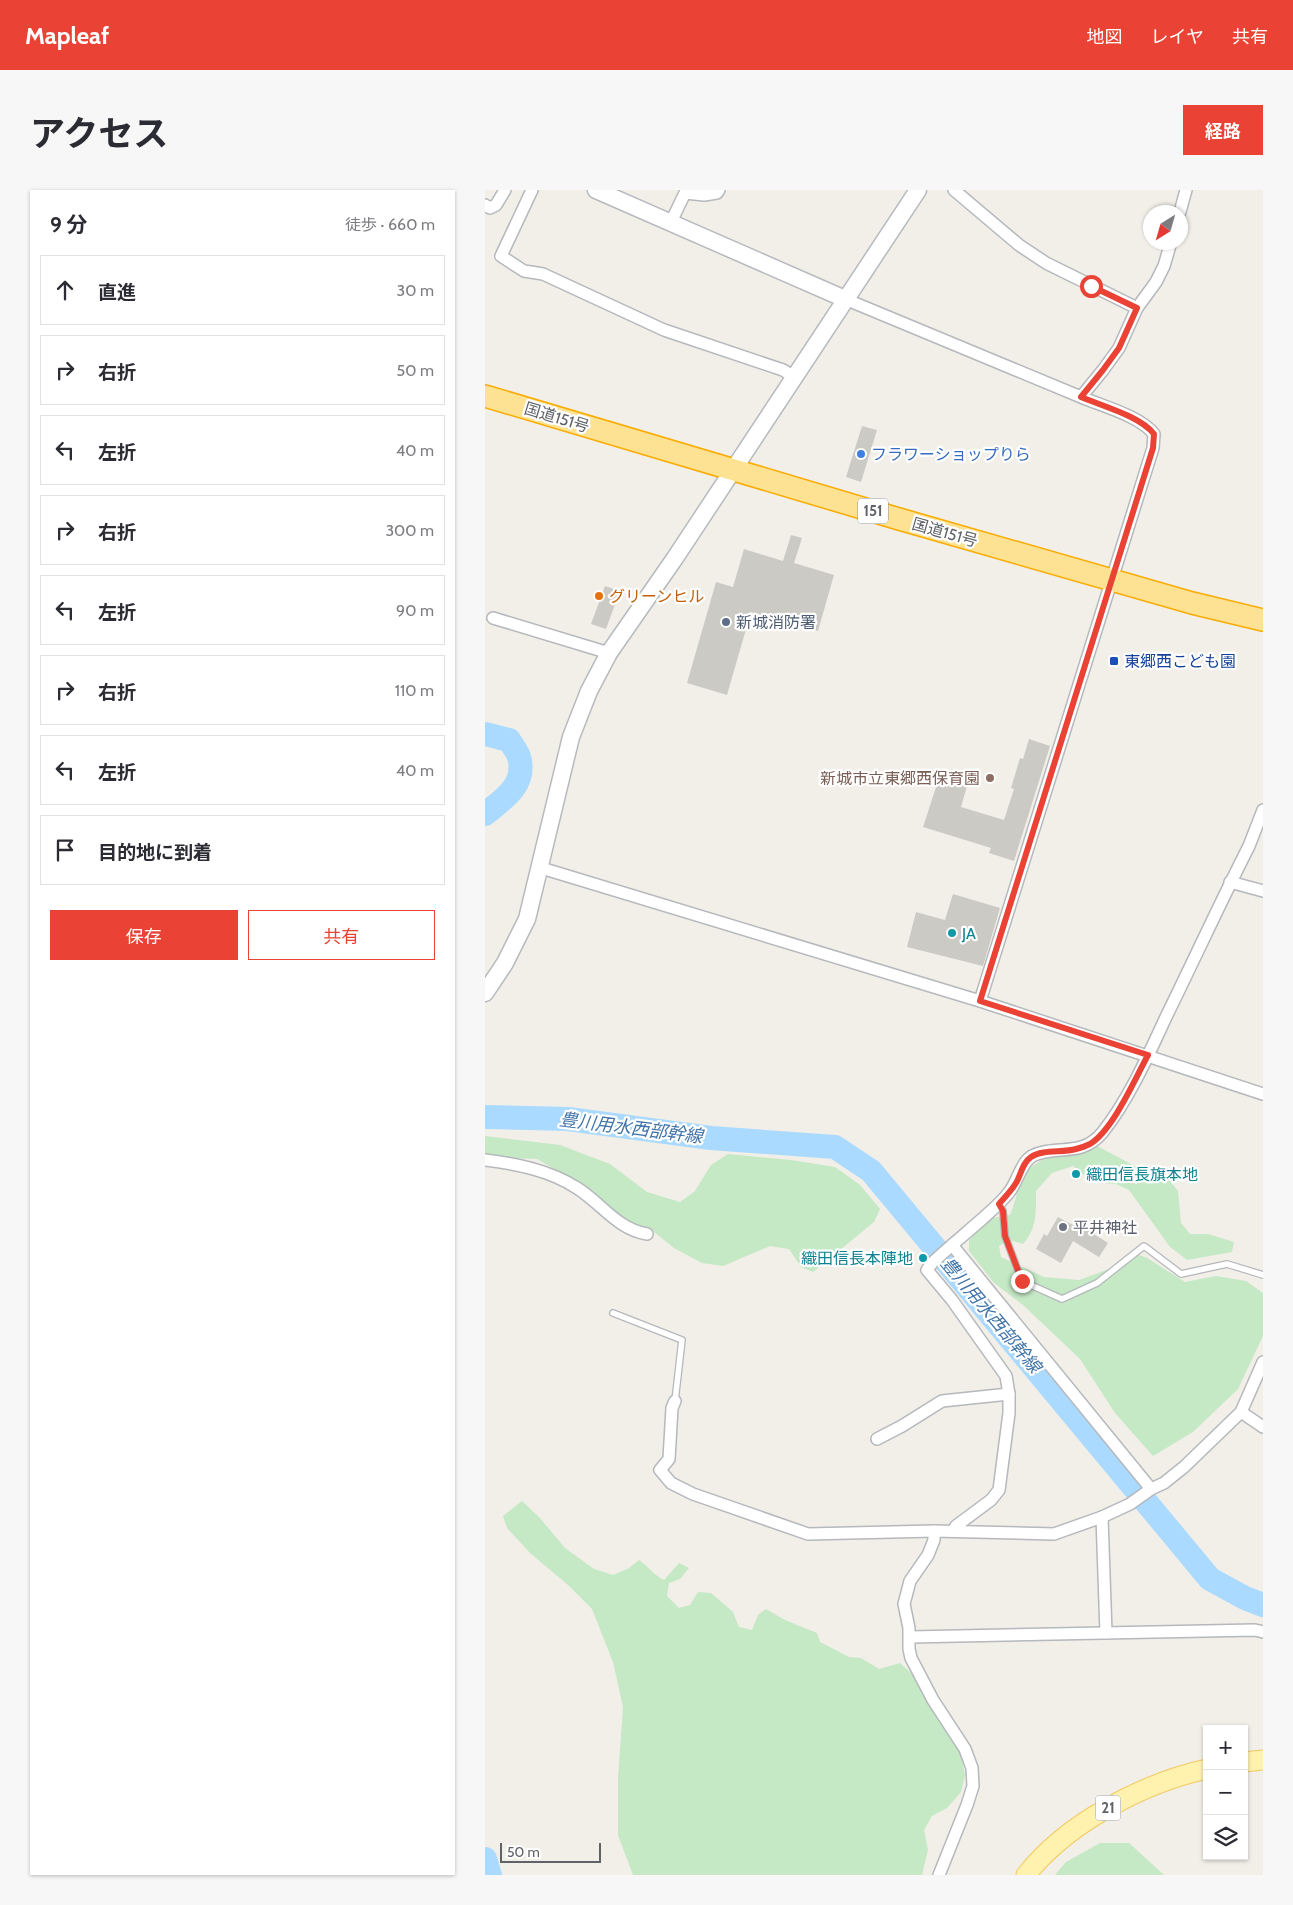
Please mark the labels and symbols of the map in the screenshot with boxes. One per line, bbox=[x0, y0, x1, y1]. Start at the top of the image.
north arrow bbox=[1143, 205, 1188, 250]
route start bbox=[1080, 275, 1103, 298]
street label: 国道151号 bbox=[522, 399, 592, 436]
place label: フラワーショップりら bbox=[871, 445, 1031, 464]
marker: フラワーショップりら bbox=[855, 448, 867, 460]
road number: 151 bbox=[858, 498, 888, 524]
street label: 国道151号 bbox=[910, 514, 980, 551]
place label: グリーンヒル bbox=[609, 587, 704, 606]
marker: グリーンヒル bbox=[593, 590, 605, 602]
place label: 新城消防署 bbox=[736, 613, 816, 632]
marker: 新城消防署 bbox=[720, 616, 732, 628]
place label: 東郷西こども園 bbox=[1124, 652, 1236, 671]
marker: 東郷西こども園 bbox=[1108, 655, 1120, 667]
place label: 新城市立東郷西保育園 bbox=[820, 769, 980, 788]
marker: 新城市立東郷西保育園 bbox=[984, 772, 996, 784]
place label: JA bbox=[961, 924, 976, 943]
marker: JA bbox=[946, 927, 958, 939]
water label: 豊川用水西部幹線 bbox=[558, 1108, 706, 1148]
place label: 織田信長旗本地 bbox=[1086, 1165, 1198, 1184]
marker: 織田信長旗本地 bbox=[1070, 1168, 1082, 1180]
place label: 平井神社 bbox=[1073, 1218, 1137, 1237]
marker: 平井神社 bbox=[1057, 1221, 1069, 1233]
place label: 織田信長本陣地 bbox=[801, 1249, 913, 1268]
marker: 織田信長本陣地 bbox=[917, 1252, 929, 1264]
water label: 豊川用水西部幹線 bbox=[936, 1253, 1047, 1379]
route end bbox=[1011, 1270, 1034, 1293]
road number: 21 bbox=[1095, 1796, 1121, 1820]
scale bar bbox=[500, 1840, 601, 1863]

